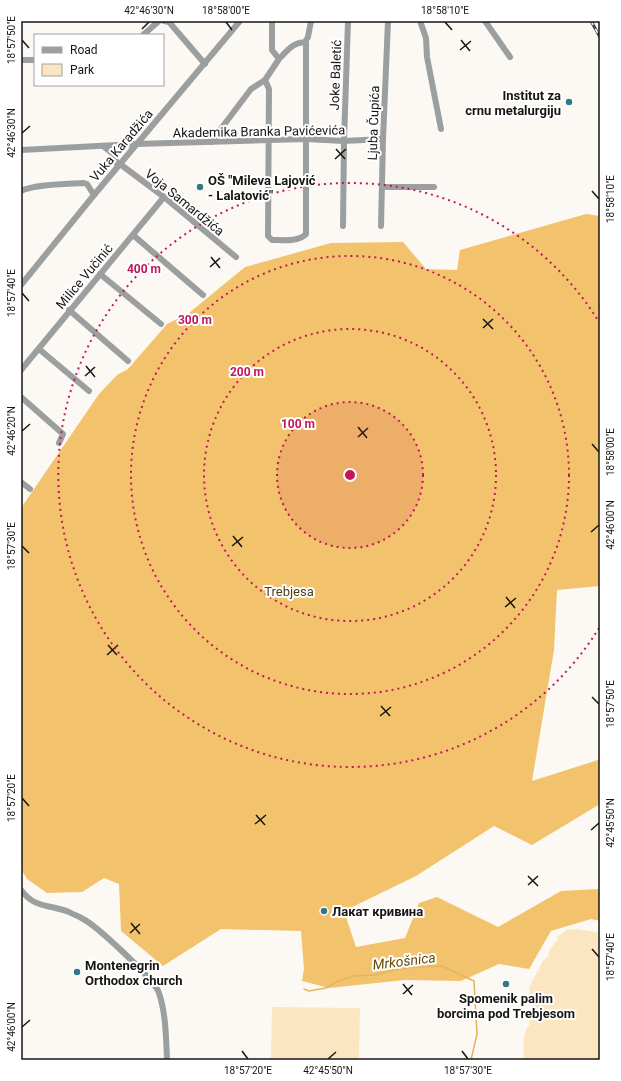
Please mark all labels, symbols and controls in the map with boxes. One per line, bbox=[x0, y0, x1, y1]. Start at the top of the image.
text: 42°46'30"N bbox=[124, 5, 174, 16]
text: 18°58'00"E bbox=[202, 5, 250, 16]
text: 18°58'10"E bbox=[421, 5, 469, 16]
text: 18°57'50"E bbox=[6, 16, 17, 64]
legend bbox=[34, 34, 164, 86]
street label: Joke Baletić bbox=[327, 39, 344, 111]
text: Road bbox=[70, 43, 98, 57]
text: Park bbox=[70, 63, 95, 77]
street label: Ljuba Čupića bbox=[365, 85, 382, 161]
place label: Institut za crnu metalurgiju bbox=[465, 88, 561, 118]
marker: Institut za crnu metalurgiju bbox=[564, 97, 574, 107]
street label: Vuka Karadžića bbox=[87, 106, 156, 184]
text: 42°46'30"N bbox=[6, 108, 17, 158]
street label: Akademika Branka Pavićevića bbox=[173, 122, 345, 141]
street label: Voja Samardžića bbox=[142, 166, 227, 239]
place label: OŠ "Mileva Lajović - Lalatović" bbox=[208, 173, 316, 203]
text: 18°58'10"E bbox=[605, 175, 616, 223]
marker: OŠ "Mileva Lajović - Lalatović" bbox=[195, 182, 205, 192]
street label: Milice Vučinić bbox=[53, 241, 116, 312]
text: 400 m bbox=[127, 262, 161, 276]
text: 18°57'40"E bbox=[6, 269, 17, 317]
text: 300 m bbox=[178, 313, 212, 327]
text: 200 m bbox=[230, 365, 264, 379]
text: 42°46'20"N bbox=[6, 406, 17, 456]
text: 100 m bbox=[281, 417, 315, 431]
text: 18°58'00"E bbox=[605, 428, 616, 476]
centre of rings bbox=[343, 468, 357, 482]
text: 42°46'00"N bbox=[605, 500, 616, 550]
text: 18°57'30"E bbox=[6, 522, 17, 570]
park label: Trebjesa bbox=[264, 584, 314, 599]
text: 18°57'50"E bbox=[605, 680, 616, 728]
text: 18°57'20"E bbox=[6, 774, 17, 822]
text: 42°45'50"N bbox=[605, 798, 616, 848]
place label: Лакат кривина bbox=[332, 904, 423, 919]
marker: Лакат кривина bbox=[319, 906, 329, 916]
text: 18°57'40"E bbox=[605, 933, 616, 981]
water label: Mrkošnica bbox=[372, 949, 436, 973]
place label: Montenegrin Orthodox church bbox=[85, 958, 182, 988]
marker: Montenegrin Orthodox church bbox=[72, 967, 82, 977]
marker: Spomenik palim borcima pod Trebjesom bbox=[501, 979, 511, 989]
place label: Spomenik palim borcima pod Trebjesom bbox=[437, 991, 575, 1021]
text: 42°46'00"N bbox=[6, 1002, 17, 1052]
text: 18°57'20"E bbox=[224, 1065, 272, 1076]
text: 42°45'50"N bbox=[303, 1065, 353, 1076]
text: 18°57'30"E bbox=[444, 1065, 492, 1076]

